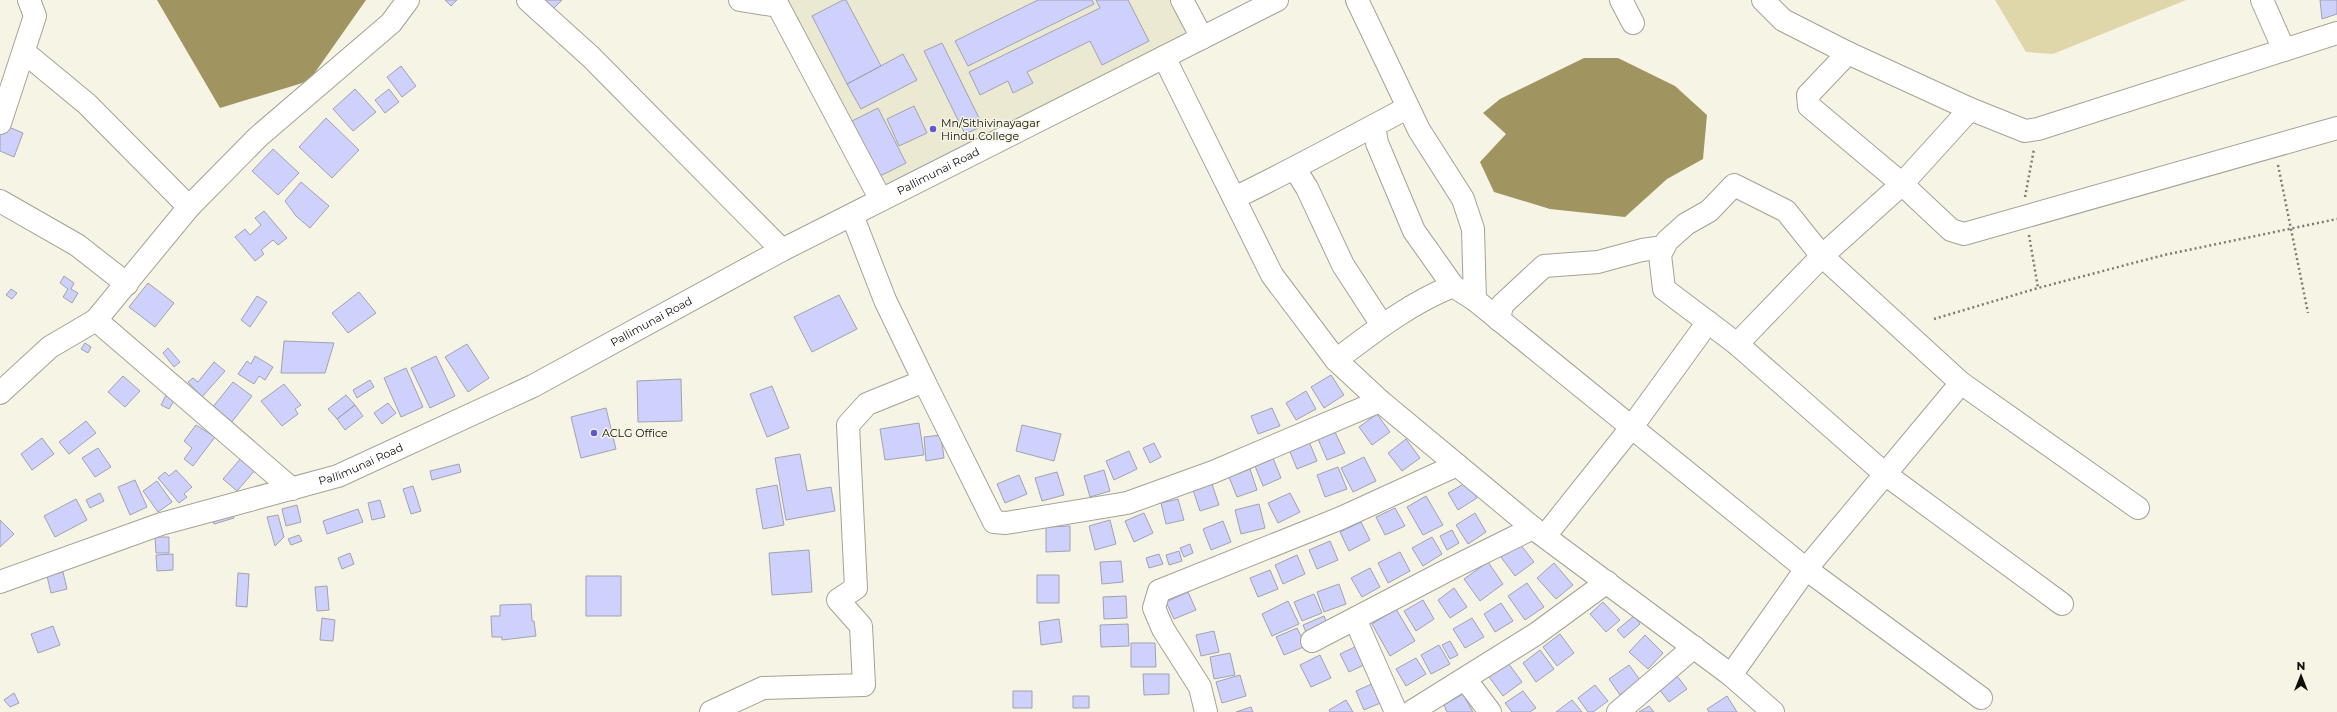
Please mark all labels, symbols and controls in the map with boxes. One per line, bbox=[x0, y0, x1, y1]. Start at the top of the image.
place label: Mn/Sithivinayagar Hindu College bbox=[941, 116, 1040, 143]
marker: Mn/Sithivinayagar Hindu College bbox=[928, 124, 938, 134]
street label: Pallimunai Road bbox=[895, 144, 982, 198]
street label: Pallimunai Road bbox=[608, 294, 694, 349]
place label: ACLG Office bbox=[602, 426, 668, 440]
marker: ACLG Office bbox=[589, 428, 599, 438]
street label: Pallimunai Road bbox=[317, 440, 405, 488]
north arrow bbox=[2281, 656, 2321, 696]
text: N bbox=[2297, 659, 2305, 673]

